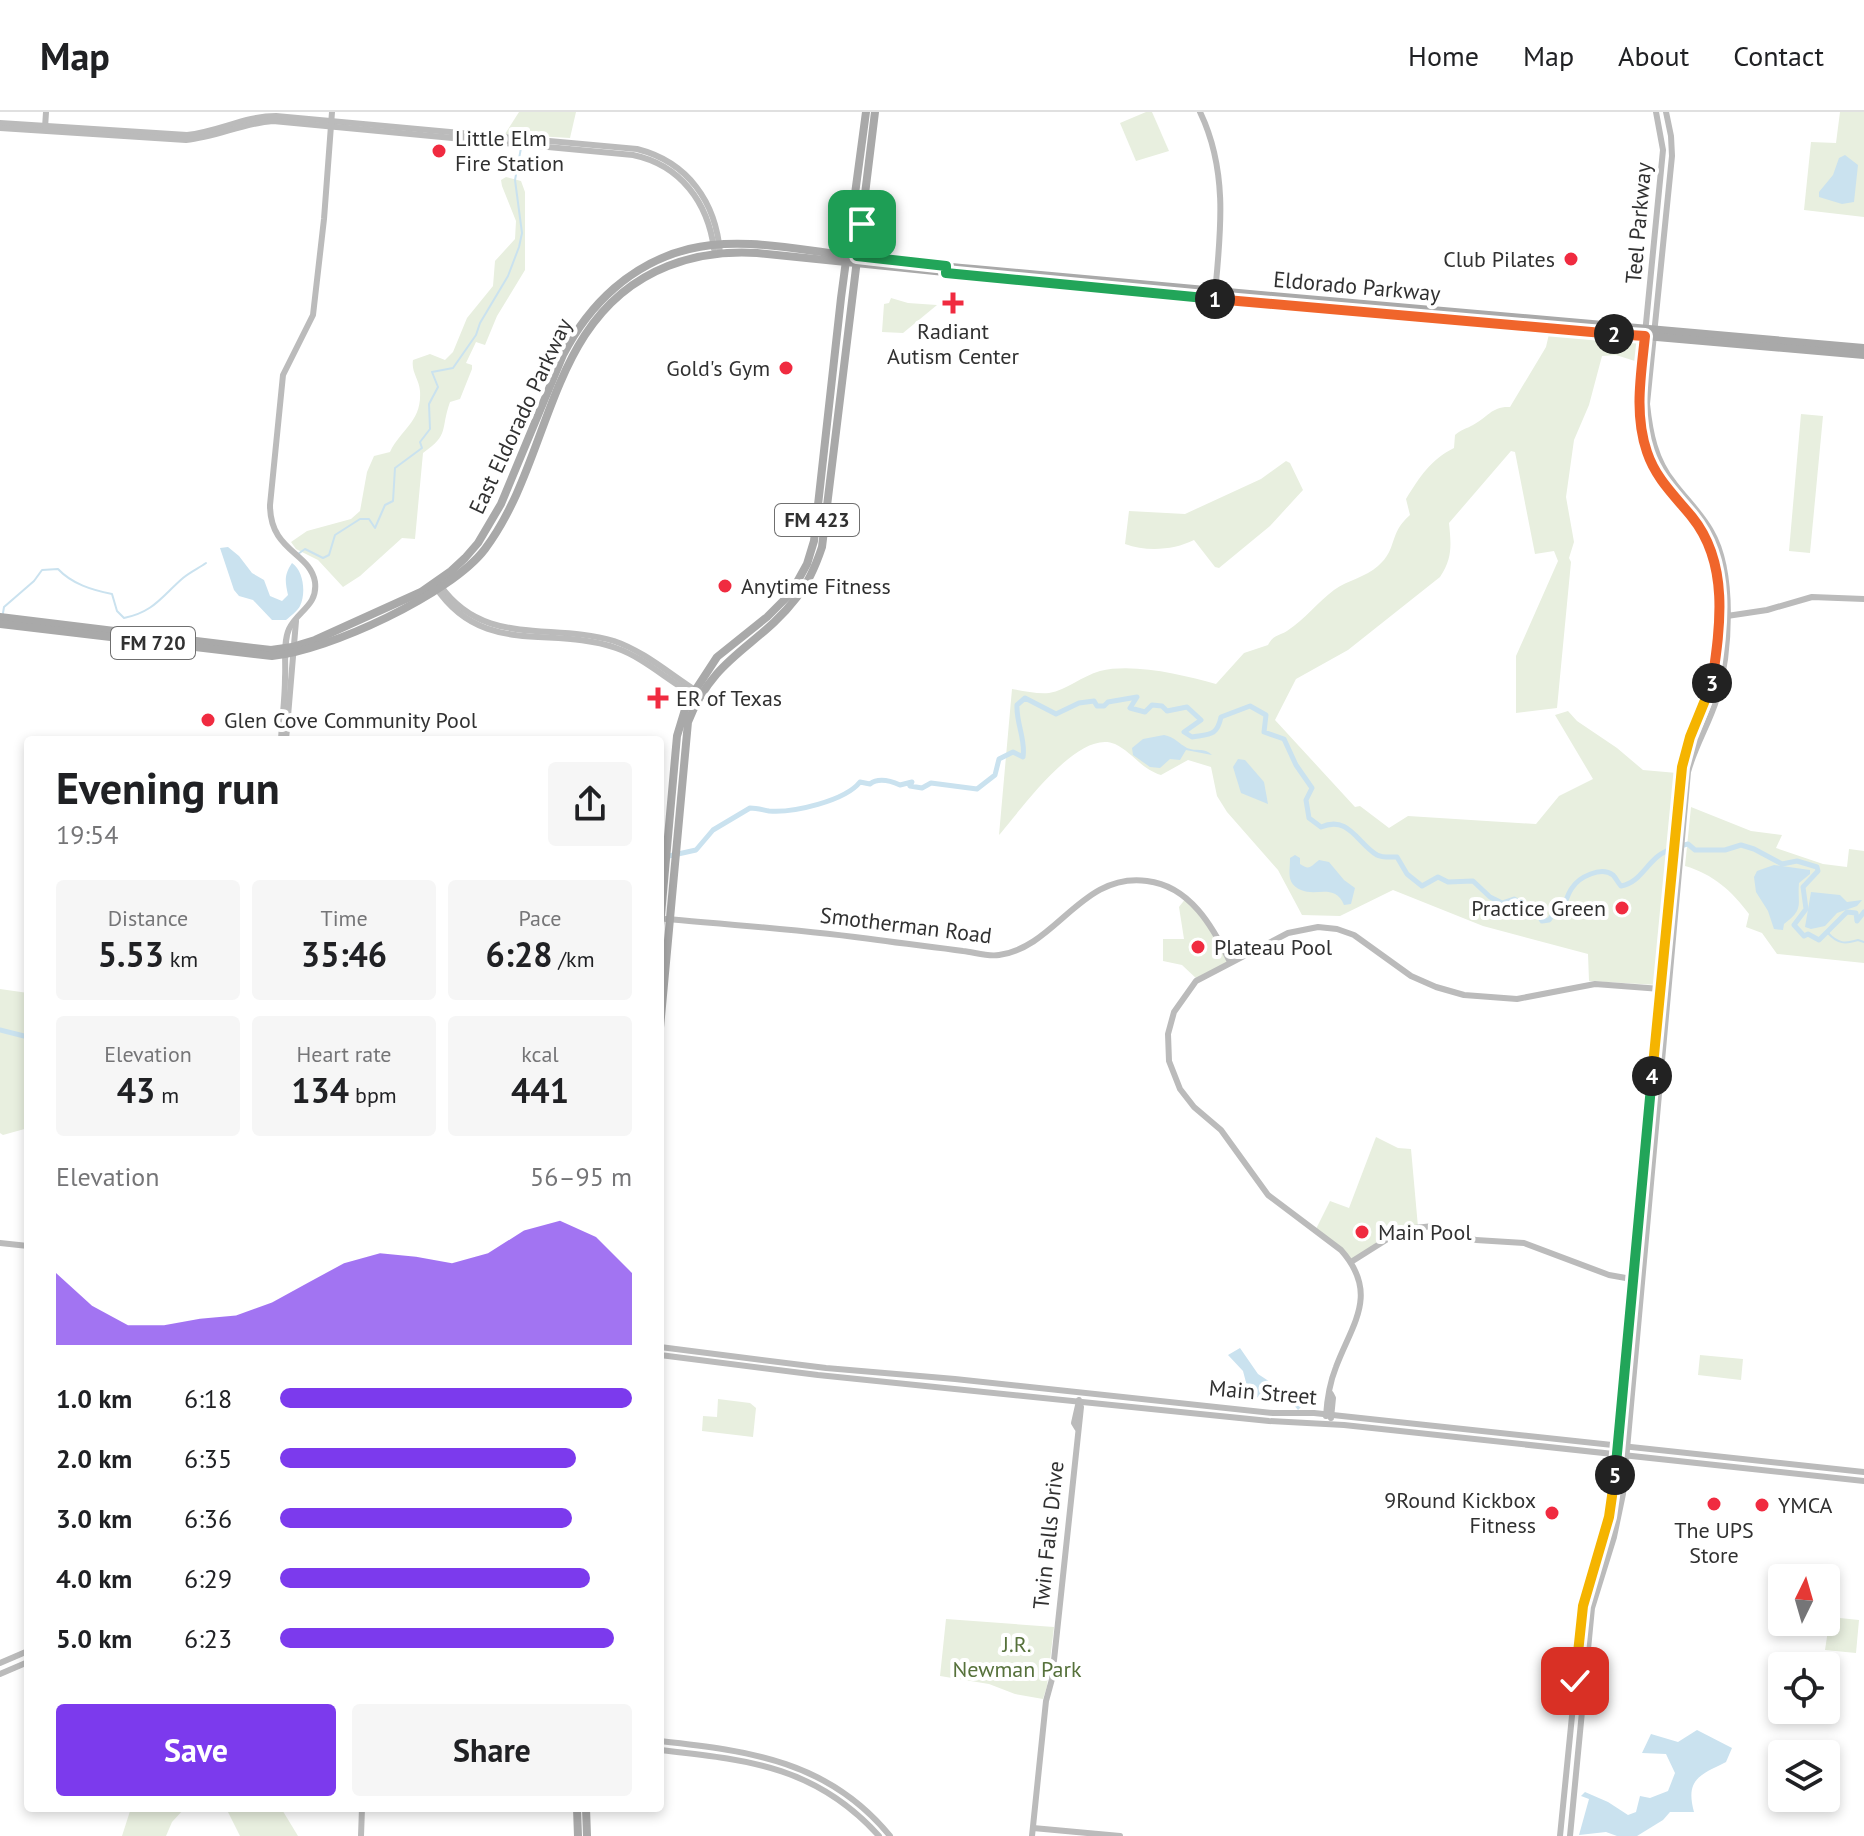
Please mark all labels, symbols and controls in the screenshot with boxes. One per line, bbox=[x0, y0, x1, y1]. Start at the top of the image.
text: Map bbox=[40, 31, 110, 80]
text: Home bbox=[1408, 37, 1479, 74]
text: Map bbox=[1523, 37, 1574, 74]
text: About bbox=[1618, 37, 1689, 74]
text: Contact bbox=[1733, 37, 1824, 74]
place label: Little Elm Fire Station bbox=[455, 124, 564, 177]
marker: Little Elm Fire Station bbox=[430, 142, 448, 160]
street label: Teel Parkway bbox=[1619, 160, 1657, 285]
pin bbox=[828, 190, 896, 258]
icon: arrive bbox=[840, 202, 884, 246]
place label: Club Pilates bbox=[1443, 245, 1555, 273]
marker: Club Pilates bbox=[1562, 250, 1580, 268]
street label: Eldorado Parkway bbox=[1272, 265, 1442, 307]
pin: 1 bbox=[1195, 279, 1235, 319]
text: 1 bbox=[1209, 285, 1221, 313]
marker: Radiant Autism Center bbox=[942, 292, 964, 314]
street label: East Eldorado Parkway bbox=[462, 313, 578, 518]
pin: 2 bbox=[1594, 314, 1634, 354]
place label: Radiant Autism Center bbox=[887, 317, 1019, 370]
text: 2 bbox=[1608, 320, 1620, 348]
place label: Gold's Gym bbox=[666, 354, 770, 382]
marker: Gold's Gym bbox=[777, 359, 795, 377]
road number: FM 423 bbox=[775, 504, 859, 536]
place label: Anytime Fitness bbox=[741, 572, 891, 600]
marker: Anytime Fitness bbox=[716, 577, 734, 595]
road number: FM 720 bbox=[111, 627, 195, 659]
pin: 3 bbox=[1692, 663, 1732, 703]
text: 3 bbox=[1706, 669, 1718, 697]
place label: ER of Texas bbox=[676, 684, 782, 712]
marker: ER of Texas bbox=[647, 687, 669, 709]
place label: Glen Cove Community Pool bbox=[224, 706, 478, 734]
marker: Glen Cove Community Pool bbox=[199, 711, 217, 729]
text: Evening run bbox=[56, 759, 280, 816]
button: share bbox=[548, 762, 632, 846]
text: 19:54 bbox=[56, 818, 118, 851]
place label: Practice Green bbox=[1471, 894, 1606, 922]
marker: Practice Green bbox=[1613, 899, 1631, 917]
street label: Smotherman Road bbox=[819, 901, 993, 949]
text: Distance bbox=[108, 904, 188, 932]
text: Time bbox=[320, 904, 368, 932]
text: Pace bbox=[518, 904, 562, 932]
text: 5.53 bbox=[98, 932, 164, 976]
text: 35:46 bbox=[301, 932, 387, 976]
text: 6:28 bbox=[485, 932, 552, 976]
place label: Plateau Pool bbox=[1214, 933, 1333, 961]
marker: Plateau Pool bbox=[1189, 938, 1207, 956]
text: km bbox=[164, 945, 198, 973]
text: /km bbox=[552, 945, 595, 973]
text: Elevation bbox=[104, 1040, 192, 1068]
text: Heart rate bbox=[296, 1040, 392, 1068]
text: kcal bbox=[521, 1040, 559, 1068]
pin: 4 bbox=[1632, 1056, 1672, 1096]
text: 4 bbox=[1646, 1062, 1658, 1090]
text: 43 bbox=[117, 1068, 155, 1112]
text: 134 bbox=[291, 1068, 349, 1112]
text: 441 bbox=[511, 1068, 569, 1112]
text: m bbox=[155, 1081, 179, 1109]
text: bpm bbox=[349, 1081, 397, 1109]
text: Elevation bbox=[56, 1160, 160, 1193]
text: 56–95 m bbox=[530, 1160, 632, 1193]
place label: Main Pool bbox=[1378, 1218, 1472, 1246]
marker: Main Pool bbox=[1353, 1223, 1371, 1241]
street label: Main Street bbox=[1208, 1373, 1319, 1411]
text: 1.0 km bbox=[56, 1382, 132, 1415]
text: 6:18 bbox=[184, 1382, 232, 1415]
text: 2.0 km bbox=[56, 1442, 132, 1475]
text: 6:35 bbox=[184, 1442, 232, 1475]
pin: 5 bbox=[1595, 1455, 1635, 1495]
street label: Twin Falls Drive bbox=[1026, 1459, 1070, 1611]
text: 5 bbox=[1609, 1461, 1621, 1489]
place label: 9Round Kickbox Fitness bbox=[1384, 1486, 1536, 1539]
place label: YMCA bbox=[1778, 1491, 1833, 1519]
marker: The UPS Store bbox=[1705, 1495, 1723, 1513]
marker: YMCA bbox=[1753, 1496, 1771, 1514]
text: 3.0 km bbox=[56, 1502, 132, 1535]
text: 6:36 bbox=[184, 1502, 232, 1535]
marker: 9Round Kickbox Fitness bbox=[1543, 1504, 1561, 1522]
place label: The UPS Store bbox=[1674, 1516, 1754, 1569]
text: 4.0 km bbox=[56, 1562, 132, 1595]
text: 6:29 bbox=[184, 1562, 232, 1595]
north arrow bbox=[1768, 1564, 1840, 1636]
map controls bbox=[1768, 1564, 1840, 1812]
text: 5.0 km bbox=[56, 1622, 132, 1655]
text: 6:23 bbox=[184, 1622, 232, 1655]
park label: J.R. Newman Park bbox=[952, 1630, 1082, 1683]
pin bbox=[1541, 1647, 1609, 1715]
button: locate bbox=[1768, 1652, 1840, 1724]
icon: check bbox=[1553, 1659, 1597, 1703]
button: Save bbox=[56, 1704, 336, 1796]
button: Share bbox=[352, 1704, 632, 1796]
button: layers bbox=[1768, 1740, 1840, 1812]

